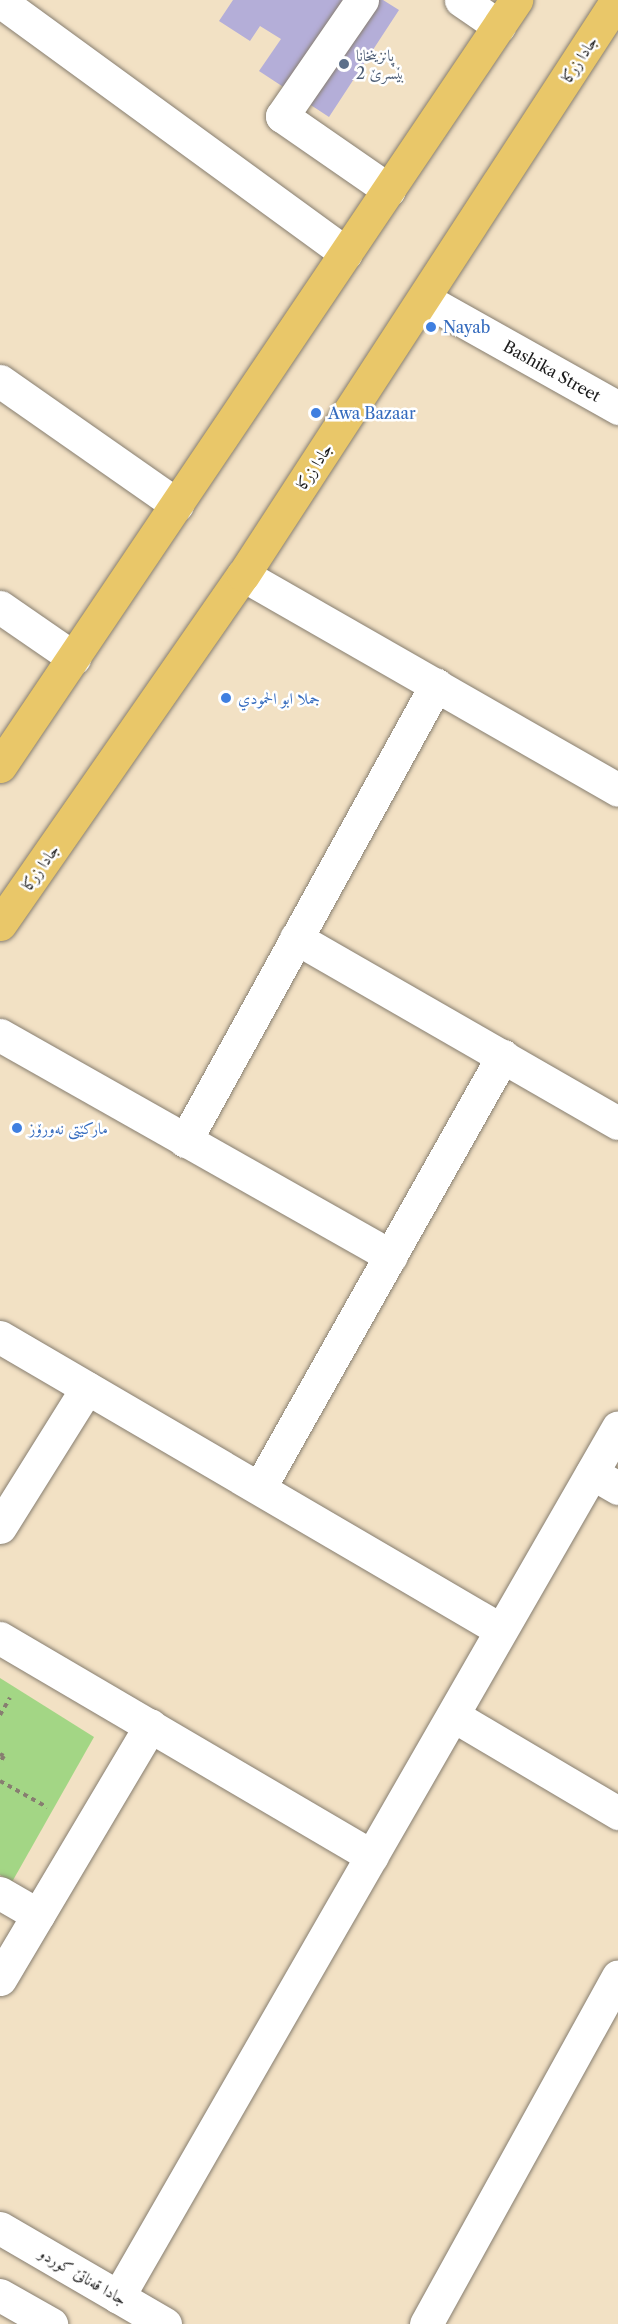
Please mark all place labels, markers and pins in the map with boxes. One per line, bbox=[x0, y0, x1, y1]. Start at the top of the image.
place label: پانزینخانا بێسرێ 2 bbox=[356, 45, 404, 83]
marker: پانزینخانا بێسرێ 2 bbox=[337, 57, 351, 71]
place label: Nayab bbox=[443, 317, 490, 337]
marker: Nayab bbox=[424, 320, 438, 334]
place label: Awa Bazaar bbox=[328, 403, 416, 423]
marker: Awa Bazaar bbox=[309, 406, 323, 420]
place label: جملا ابو الحمودي bbox=[238, 688, 320, 708]
marker: جملا ابو الحمودي bbox=[219, 691, 233, 705]
place label: مارکێتی نەورۆز bbox=[29, 1118, 108, 1138]
marker: مارکێتی نەورۆز bbox=[10, 1121, 24, 1135]

